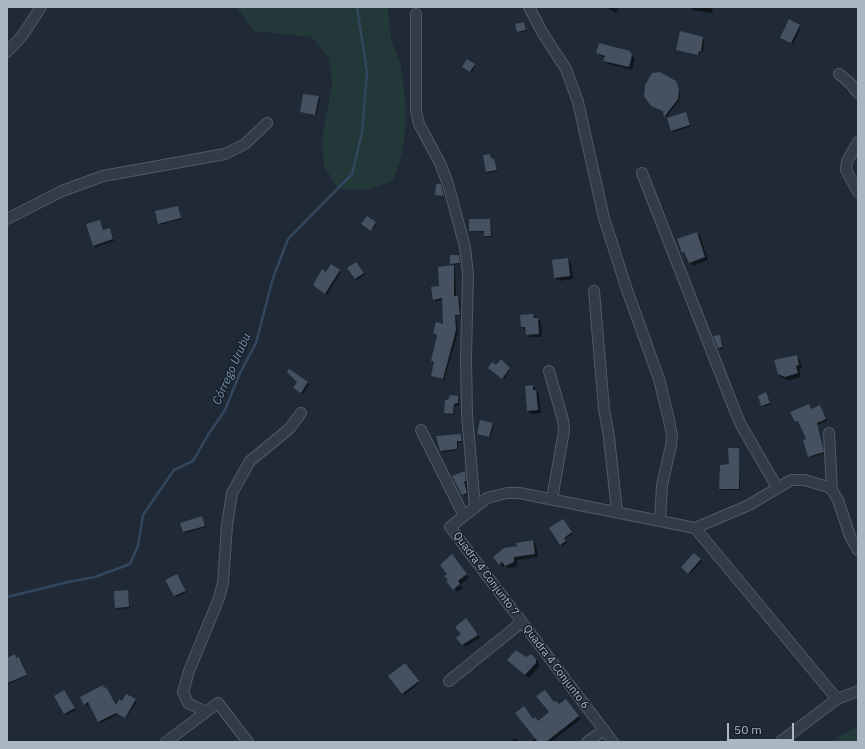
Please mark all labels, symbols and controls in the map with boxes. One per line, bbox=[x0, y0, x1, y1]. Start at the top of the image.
water label: Córrego Urubu bbox=[210, 331, 254, 407]
street label: Quadra 4 Conjunto 7 bbox=[450, 529, 522, 619]
street label: Quadra 4 Conjunto 6 bbox=[520, 622, 592, 712]
scale bar bbox=[729, 715, 796, 741]
text: 50 m bbox=[734, 722, 762, 737]

